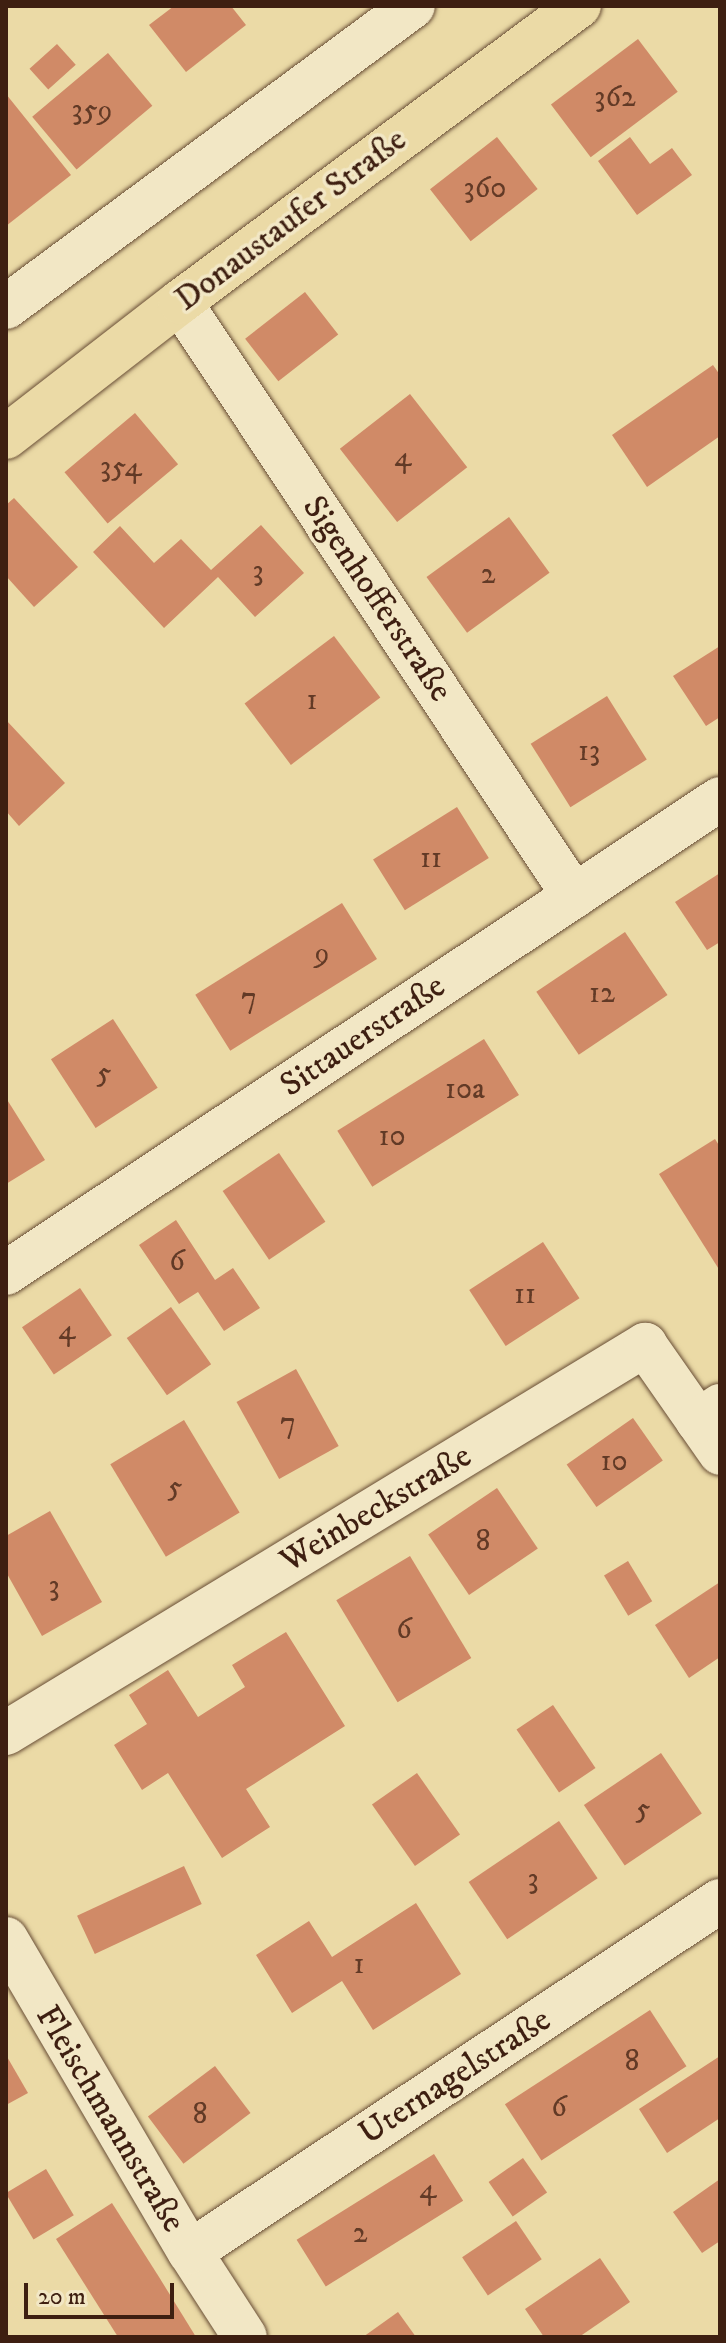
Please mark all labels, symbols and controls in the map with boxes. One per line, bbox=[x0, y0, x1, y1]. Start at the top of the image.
house number: 362 bbox=[594, 80, 636, 116]
house number: 359 bbox=[71, 93, 113, 129]
street label: Donaustaufer Straße bbox=[167, 120, 415, 320]
house number: 360 bbox=[464, 171, 506, 207]
house number: 4 bbox=[394, 440, 412, 476]
house number: 354 bbox=[100, 450, 142, 486]
street label: Sigenhofferstraße bbox=[293, 489, 461, 709]
house number: 3 bbox=[252, 554, 264, 590]
house number: 2 bbox=[481, 557, 495, 593]
house number: 1 bbox=[306, 683, 318, 719]
house number: 13 bbox=[578, 734, 600, 770]
house number: 11 bbox=[420, 841, 442, 877]
house number: 9 bbox=[315, 936, 329, 972]
street label: Sittauerstraße bbox=[273, 966, 453, 1106]
house number: 12 bbox=[589, 976, 615, 1012]
house number: 7 bbox=[241, 981, 257, 1017]
house number: 5 bbox=[97, 1056, 111, 1092]
house number: 10a bbox=[445, 1072, 485, 1108]
house number: 10 bbox=[378, 1119, 406, 1155]
house number: 6 bbox=[169, 1244, 185, 1280]
house number: 11 bbox=[514, 1277, 536, 1313]
house number: 4 bbox=[58, 1313, 76, 1349]
house number: 7 bbox=[280, 1406, 296, 1442]
street label: Weinbeckstraße bbox=[273, 1436, 479, 1582]
house number: 10 bbox=[600, 1444, 628, 1480]
house number: 5 bbox=[168, 1470, 182, 1506]
house number: 8 bbox=[475, 1524, 491, 1560]
house number: 3 bbox=[48, 1569, 60, 1605]
house number: 6 bbox=[396, 1612, 412, 1648]
house number: 5 bbox=[636, 1792, 650, 1828]
house number: 3 bbox=[527, 1862, 539, 1898]
house number: 1 bbox=[353, 1947, 365, 1983]
street label: Fleischmannstraße bbox=[26, 1998, 194, 2240]
street label: Uternagelstraße bbox=[352, 2000, 558, 2154]
house number: 8 bbox=[624, 2044, 640, 2080]
house number: 6 bbox=[551, 2090, 567, 2126]
house number: 8 bbox=[192, 2097, 208, 2133]
house number: 4 bbox=[419, 2172, 437, 2208]
house number: 2 bbox=[353, 2216, 367, 2252]
scale bar bbox=[28, 2267, 178, 2317]
text: 20 m bbox=[38, 2282, 86, 2312]

